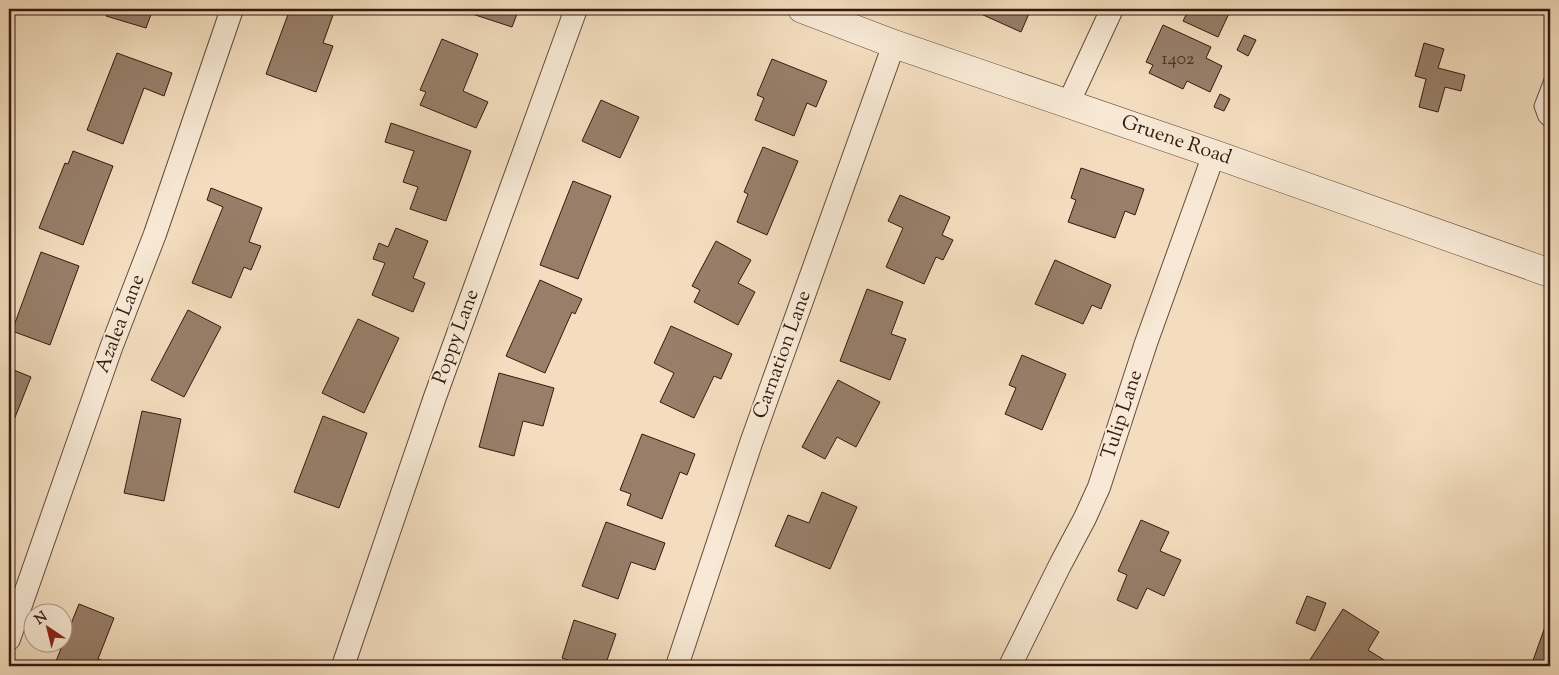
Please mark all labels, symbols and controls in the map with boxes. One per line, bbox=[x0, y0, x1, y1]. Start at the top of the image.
house number: 1402 bbox=[1162, 47, 1195, 73]
street label: Gruene Road bbox=[1117, 109, 1235, 173]
street label: Azalea Lane bbox=[89, 271, 153, 377]
street label: Poppy Lane bbox=[426, 286, 488, 388]
street label: Carnation Lane bbox=[746, 287, 820, 423]
street label: Tulip Lane bbox=[1095, 367, 1151, 463]
north arrow bbox=[22, 602, 72, 652]
text: N bbox=[31, 608, 52, 630]

